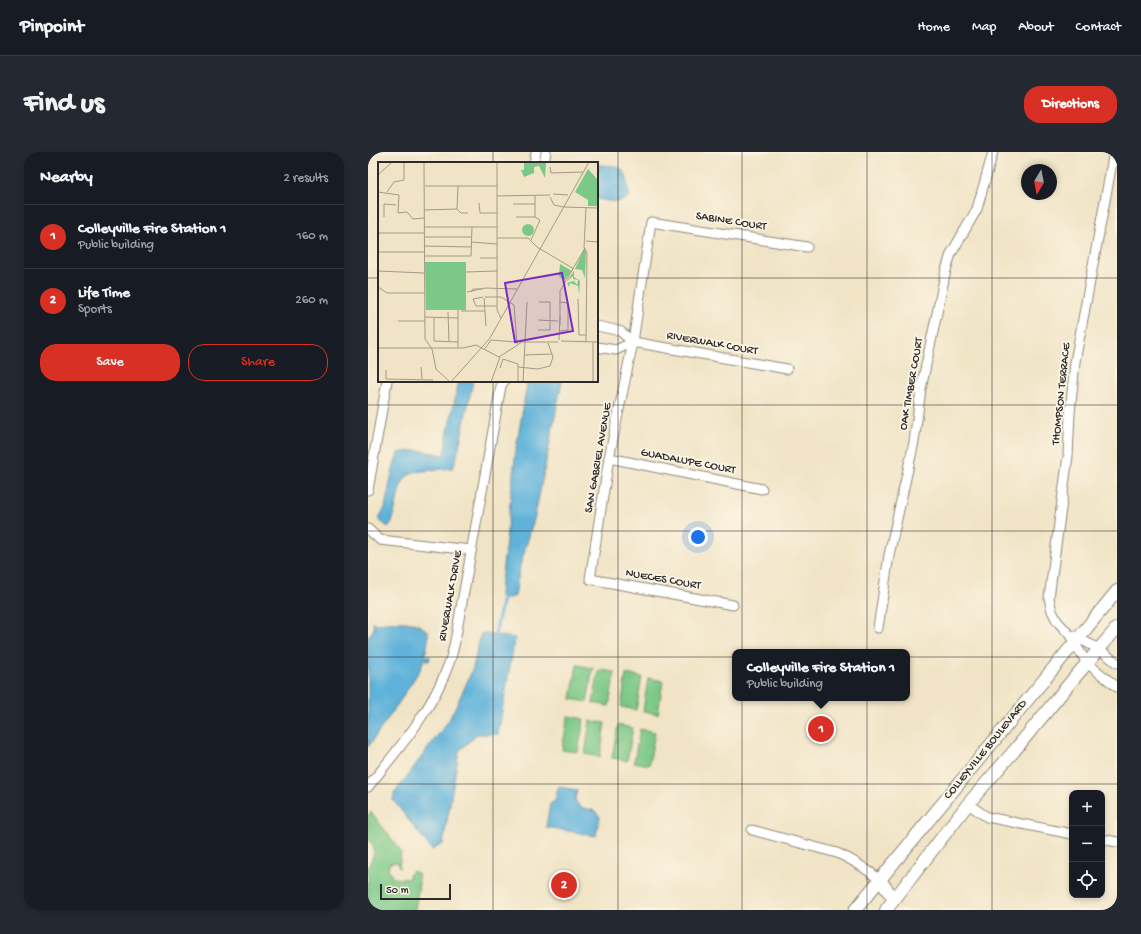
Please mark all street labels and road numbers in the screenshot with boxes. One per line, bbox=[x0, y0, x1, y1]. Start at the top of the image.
street label: SABINE COURT bbox=[695, 210, 769, 235]
street label: RIVERWALK COURT bbox=[665, 329, 760, 359]
street label: OAK TIMBER COURT bbox=[897, 335, 927, 431]
street label: THOMPSON TERRACE bbox=[1050, 342, 1074, 447]
street label: SAN GABRIEL AVENUE bbox=[582, 401, 616, 514]
street label: GUADALUPE COURT bbox=[639, 446, 738, 478]
street label: RIVERWALK DRIVE bbox=[436, 549, 466, 642]
street label: NUECES COURT bbox=[624, 566, 703, 594]
street label: COLLEYVILLE BOULEVARD bbox=[941, 697, 1031, 803]

